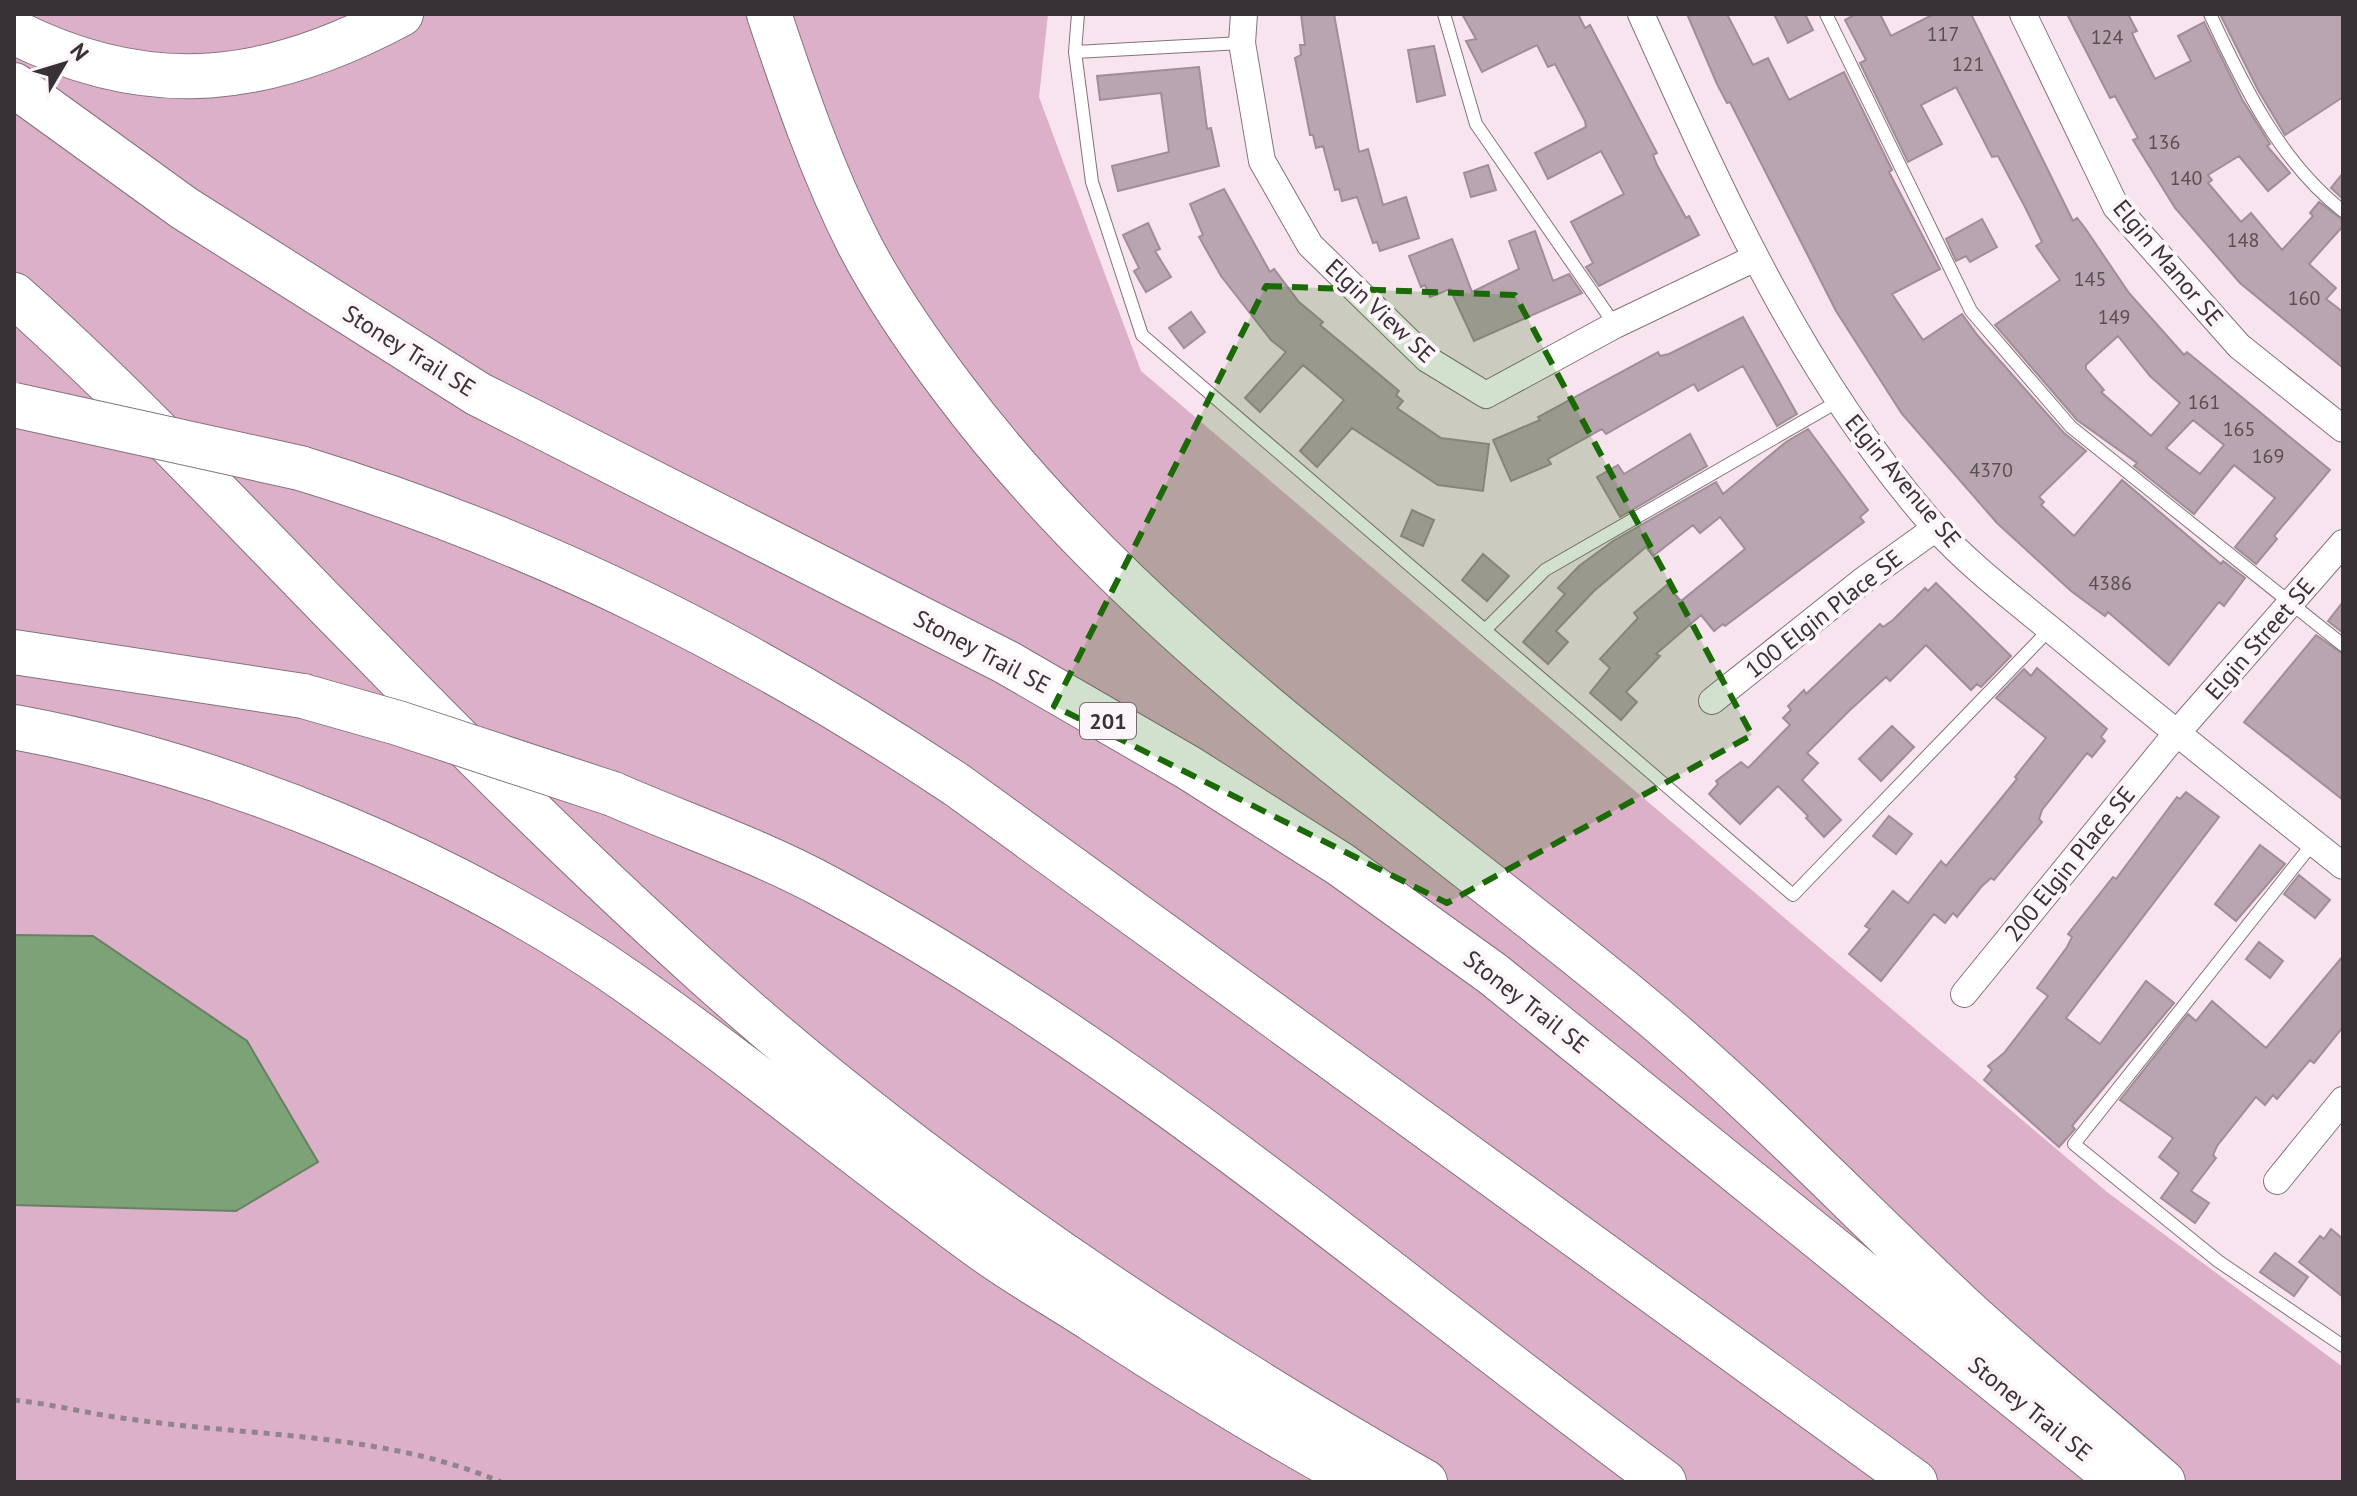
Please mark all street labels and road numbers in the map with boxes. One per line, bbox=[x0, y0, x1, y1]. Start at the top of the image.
street label: Elgin Manor SE bbox=[2106, 193, 2230, 332]
street label: Elgin View SE bbox=[1319, 252, 1442, 369]
street label: Stoney Trail SE bbox=[337, 298, 481, 404]
street label: Elgin Avenue SE bbox=[1838, 408, 1968, 554]
street label: 100 Elgin Place SE bbox=[1739, 543, 1909, 685]
street label: Elgin Street SE bbox=[2198, 571, 2321, 706]
street label: Stoney Trail SE bbox=[908, 603, 1056, 701]
road number: 201 bbox=[1080, 703, 1136, 739]
street label: 200 Elgin Place SE bbox=[1997, 780, 2142, 948]
street label: Stoney Trail SE bbox=[1457, 943, 1595, 1060]
street label: Stoney Trail SE bbox=[1962, 1349, 2099, 1468]

